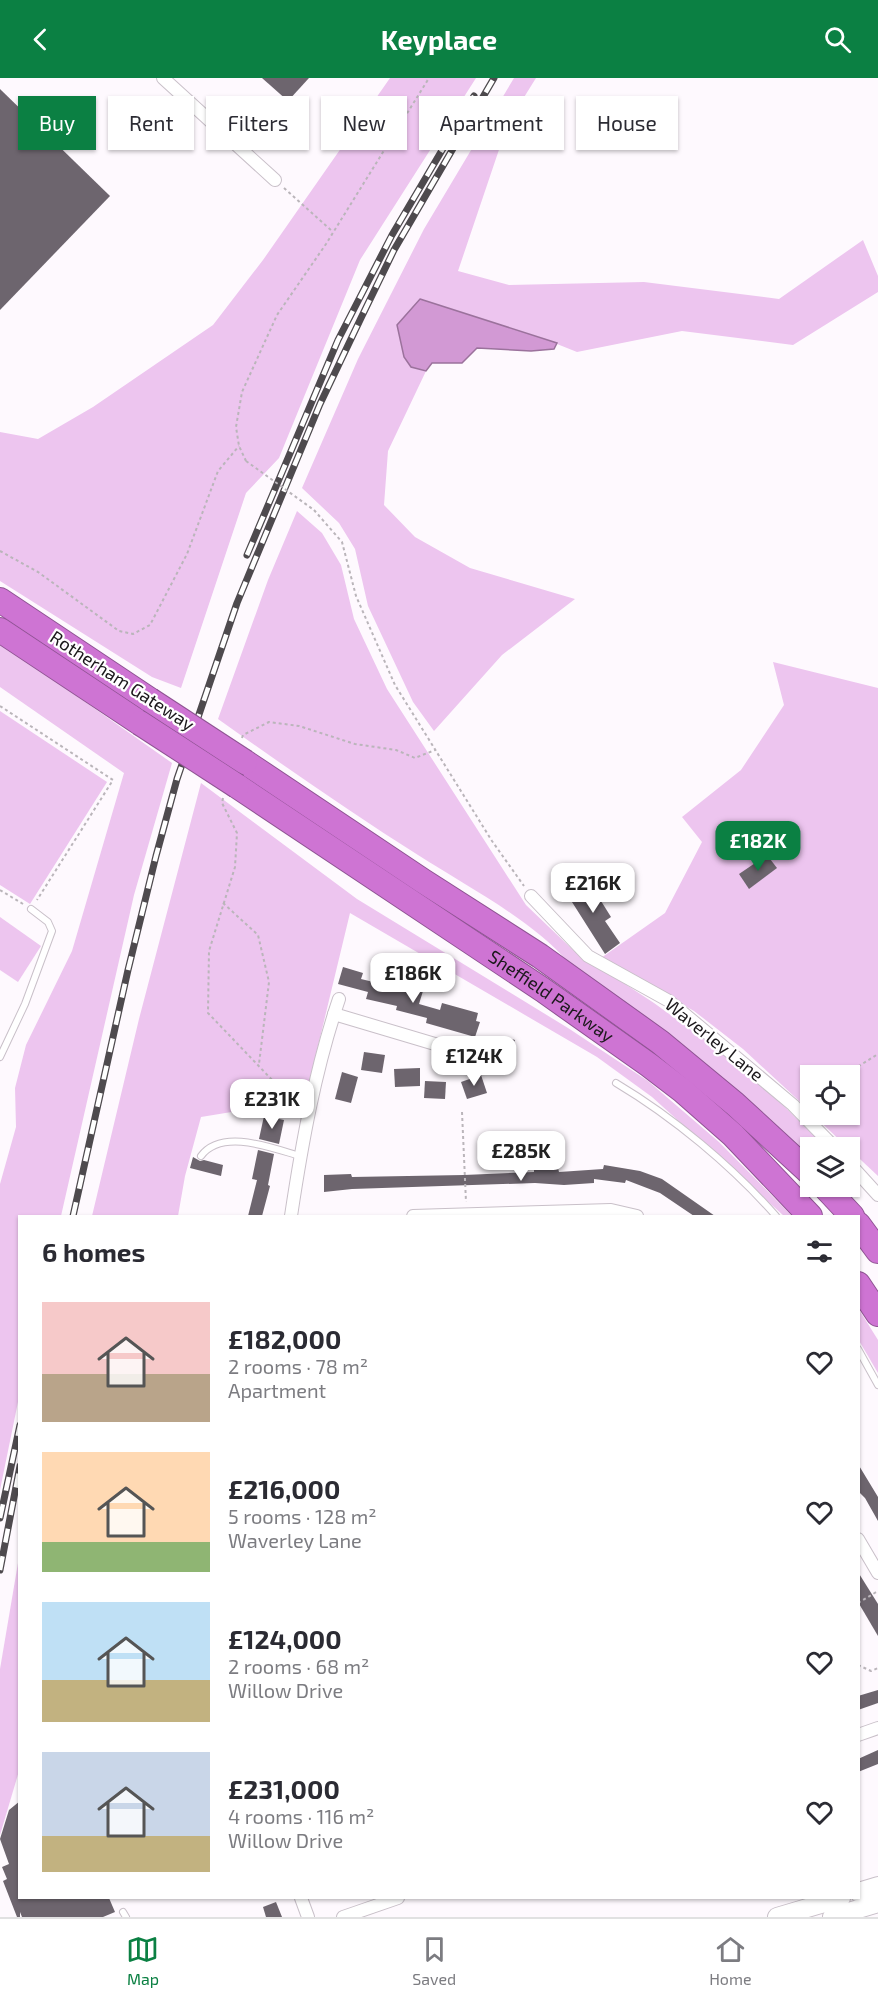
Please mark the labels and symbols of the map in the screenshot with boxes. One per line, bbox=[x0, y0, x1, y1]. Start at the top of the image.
street label: Rotherham Gateway bbox=[46, 625, 199, 735]
pin: £182K bbox=[716, 821, 800, 872]
pin: £216K bbox=[551, 863, 635, 914]
street label: Sheffield Parkway bbox=[485, 945, 619, 1047]
pin: £186K bbox=[371, 953, 455, 1004]
street label: Waverley Lane bbox=[661, 993, 768, 1086]
pin: £124K bbox=[432, 1036, 516, 1087]
pin: £231K bbox=[230, 1079, 314, 1130]
pin: £285K bbox=[479, 1131, 563, 1182]

